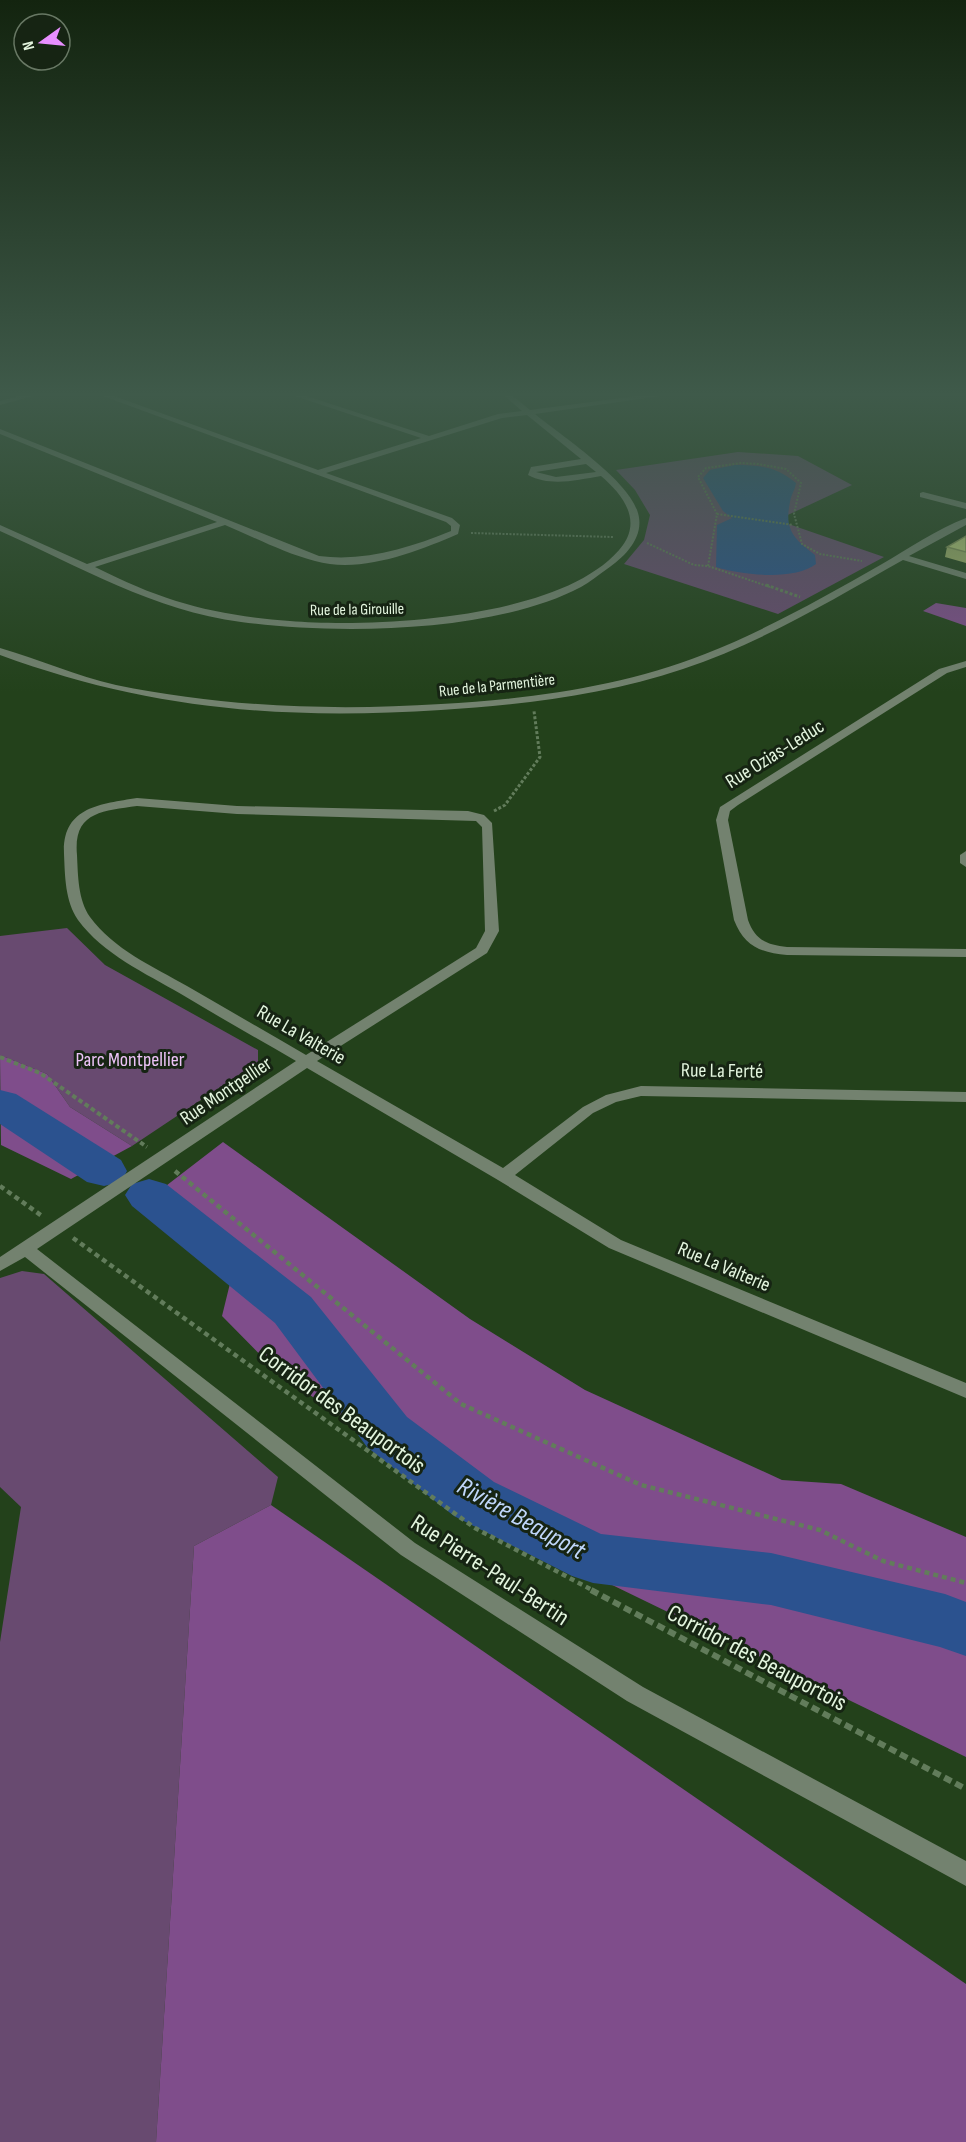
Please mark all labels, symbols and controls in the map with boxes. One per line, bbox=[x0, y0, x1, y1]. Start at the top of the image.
north arrow bbox=[12, 12, 72, 72]
text: N bbox=[19, 39, 39, 52]
street label: Rue de la Girouille bbox=[310, 600, 404, 620]
street label: Rue de la Parmentière bbox=[438, 670, 556, 702]
street label: Rue Ozias-Leduc bbox=[721, 714, 829, 794]
street label: Rue La Valterie bbox=[252, 1000, 350, 1070]
park label: Parc Montpellier bbox=[75, 1048, 185, 1072]
street label: Rue Montpellier bbox=[176, 1051, 277, 1130]
street label: Rue La Ferté bbox=[681, 1058, 763, 1084]
street label: Rue La Valterie bbox=[674, 1237, 774, 1297]
street label: Corridor des Beauportois bbox=[253, 1340, 431, 1480]
water label: Rivière Beauport bbox=[452, 1471, 591, 1567]
street label: Rue Pierre-Paul-Bertin bbox=[406, 1508, 574, 1632]
street label: Corridor des Beauportois bbox=[662, 1598, 852, 1718]

